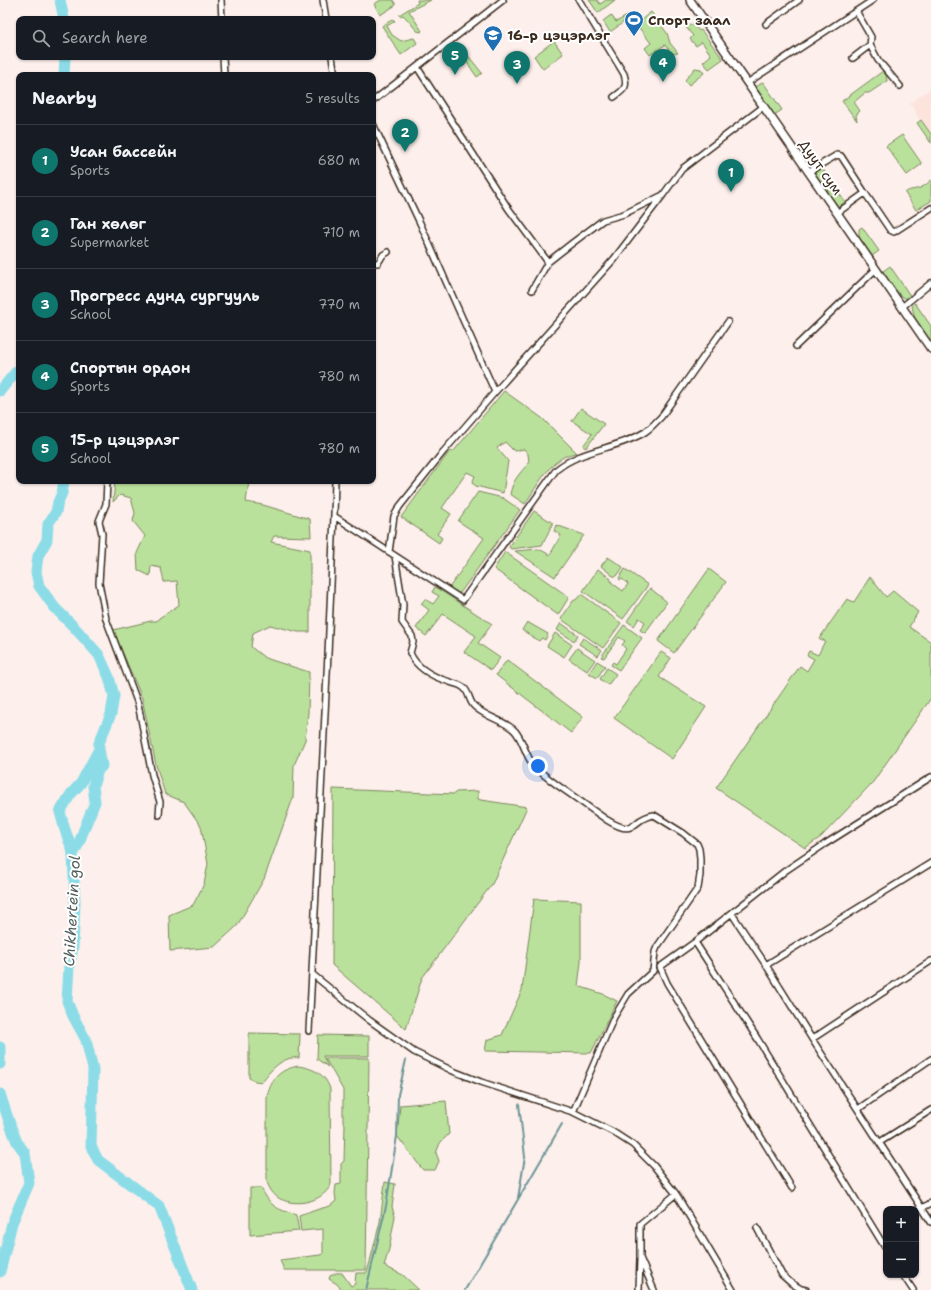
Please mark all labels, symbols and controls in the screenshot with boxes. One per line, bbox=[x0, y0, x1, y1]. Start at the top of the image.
sports icon: Спорт заал bbox=[623, 9, 645, 37]
place label: Спорт заал bbox=[648, 11, 731, 29]
search box bbox=[16, 16, 376, 60]
school or university icon: 16-р цэцэрлэг bbox=[482, 24, 504, 52]
place label: 16-р цэцэрлэг bbox=[507, 26, 611, 44]
icon: search bbox=[30, 27, 52, 49]
text: Search here bbox=[62, 28, 148, 48]
pin: 5 bbox=[442, 42, 468, 75]
pin: 4 bbox=[650, 49, 676, 82]
pin: 3 bbox=[504, 51, 530, 84]
text: Nearby bbox=[32, 87, 97, 109]
text: 5 results bbox=[305, 90, 360, 107]
pin: 2 bbox=[392, 119, 418, 152]
street label: Дуут сум bbox=[795, 136, 847, 198]
text: Усан бассейн bbox=[70, 142, 177, 162]
text: 1 bbox=[42, 152, 48, 169]
text: 680 m bbox=[318, 152, 360, 169]
pin: 1 bbox=[718, 159, 744, 192]
text: Sports bbox=[70, 162, 110, 179]
text: Ган хөлөг bbox=[70, 214, 146, 234]
text: 2 bbox=[40, 224, 50, 241]
text: 710 m bbox=[322, 224, 360, 241]
text: Supermarket bbox=[70, 234, 149, 251]
text: Прогресс дунд сургууль bbox=[70, 286, 259, 306]
text: 3 bbox=[40, 296, 50, 313]
text: 770 m bbox=[318, 296, 360, 313]
text: School bbox=[70, 306, 111, 323]
text: Спортын ордон bbox=[70, 358, 190, 378]
text: 4 bbox=[40, 368, 50, 385]
text: 780 m bbox=[318, 368, 360, 385]
text: Sports bbox=[70, 378, 110, 395]
text: 15-р цэцэрлэг bbox=[70, 430, 180, 450]
text: 5 bbox=[41, 440, 49, 457]
text: 780 m bbox=[318, 440, 360, 457]
text: School bbox=[70, 450, 111, 467]
your location bbox=[528, 756, 548, 776]
water label: Chikhertein gol bbox=[59, 855, 85, 967]
map controls bbox=[883, 1206, 919, 1278]
button: + bbox=[883, 1206, 919, 1242]
button: − bbox=[883, 1242, 919, 1278]

